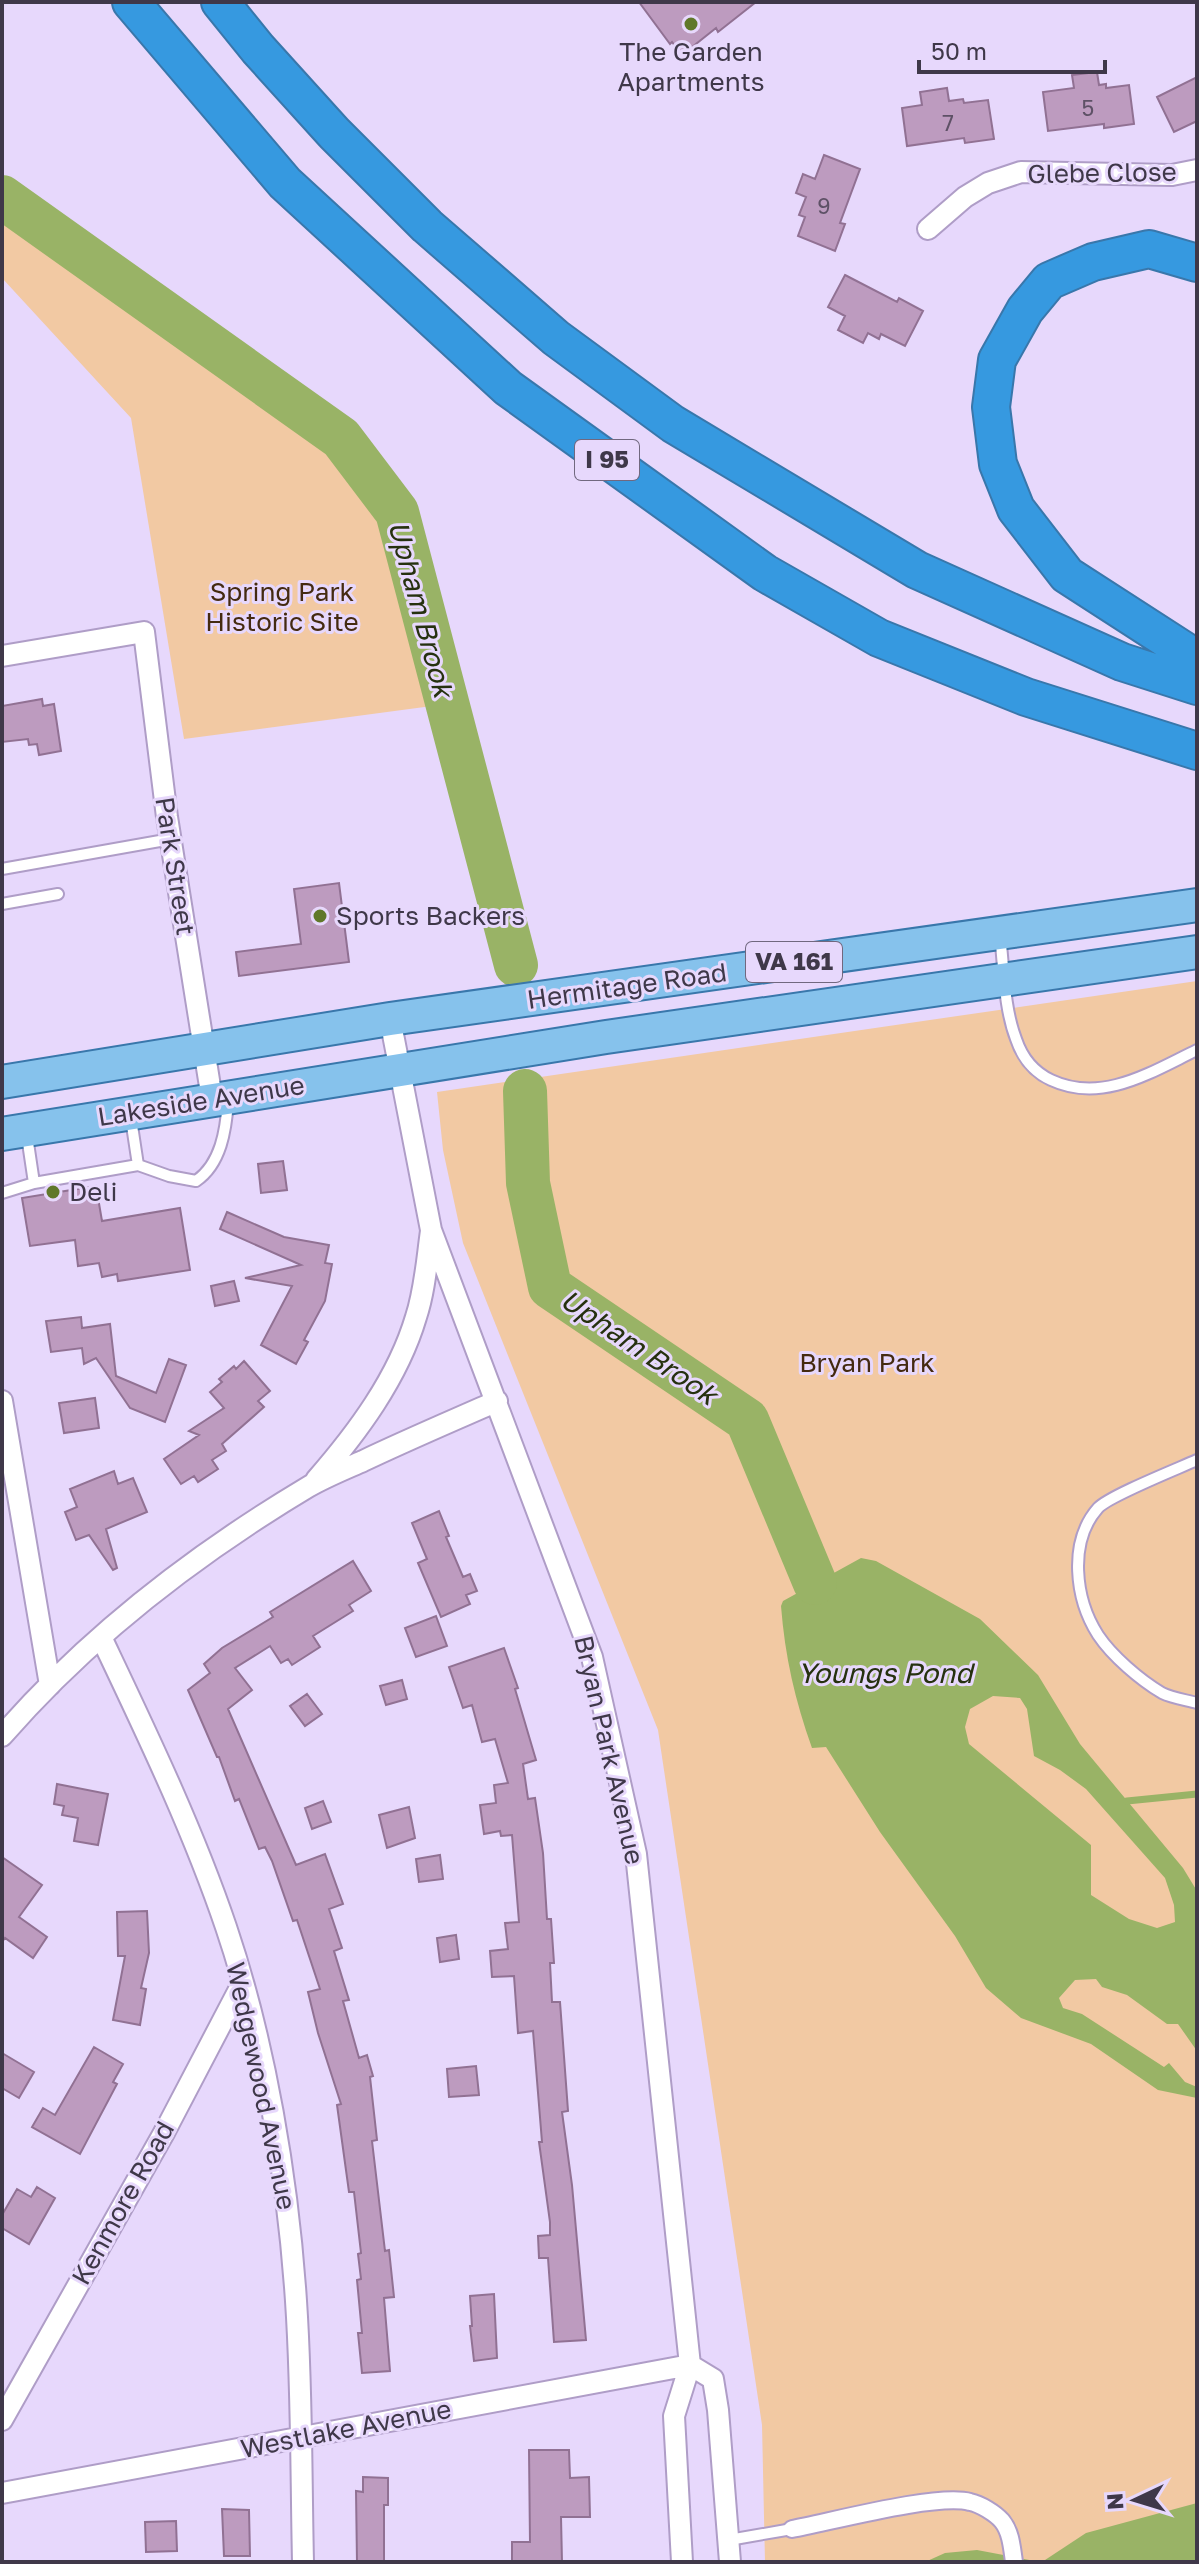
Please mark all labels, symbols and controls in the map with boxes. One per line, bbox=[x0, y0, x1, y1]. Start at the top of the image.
marker: The Garden Apartments bbox=[682, 15, 700, 33]
scale bar bbox=[919, 24, 1105, 74]
place label: The Garden Apartments bbox=[617, 36, 765, 97]
text: 50 m bbox=[931, 36, 987, 65]
house number: 5 bbox=[1082, 94, 1094, 121]
house number: 7 bbox=[942, 109, 954, 136]
street label: Glebe Close bbox=[1027, 156, 1177, 189]
house number: 9 bbox=[817, 192, 831, 219]
road number: I 95 bbox=[575, 440, 639, 480]
water label: Upham Brook bbox=[382, 517, 462, 704]
park label: Spring Park Historic Site bbox=[205, 576, 359, 637]
street label: Park Street bbox=[149, 794, 202, 937]
place label: Sports Backers bbox=[336, 900, 525, 931]
marker: Sports Backers bbox=[311, 907, 329, 925]
road number: VA 161 bbox=[746, 942, 842, 982]
street label: Hermitage Road bbox=[525, 956, 729, 1015]
street label: Lakeside Avenue bbox=[95, 1069, 307, 1132]
place label: Deli bbox=[69, 1176, 118, 1207]
marker: Deli bbox=[44, 1183, 62, 1201]
water label: Upham Brook bbox=[555, 1282, 726, 1413]
park label: Bryan Park bbox=[799, 1347, 935, 1378]
street label: Bryan Park Avenue bbox=[568, 1632, 651, 1867]
water label: Youngs Pond bbox=[797, 1656, 975, 1689]
street label: Wedgewood Avenue bbox=[220, 1959, 303, 2212]
street label: Kenmore Road bbox=[65, 2116, 180, 2290]
street label: Westlake Avenue bbox=[238, 2393, 454, 2464]
north arrow bbox=[1095, 2460, 1175, 2540]
text: N bbox=[1100, 2492, 1129, 2511]

